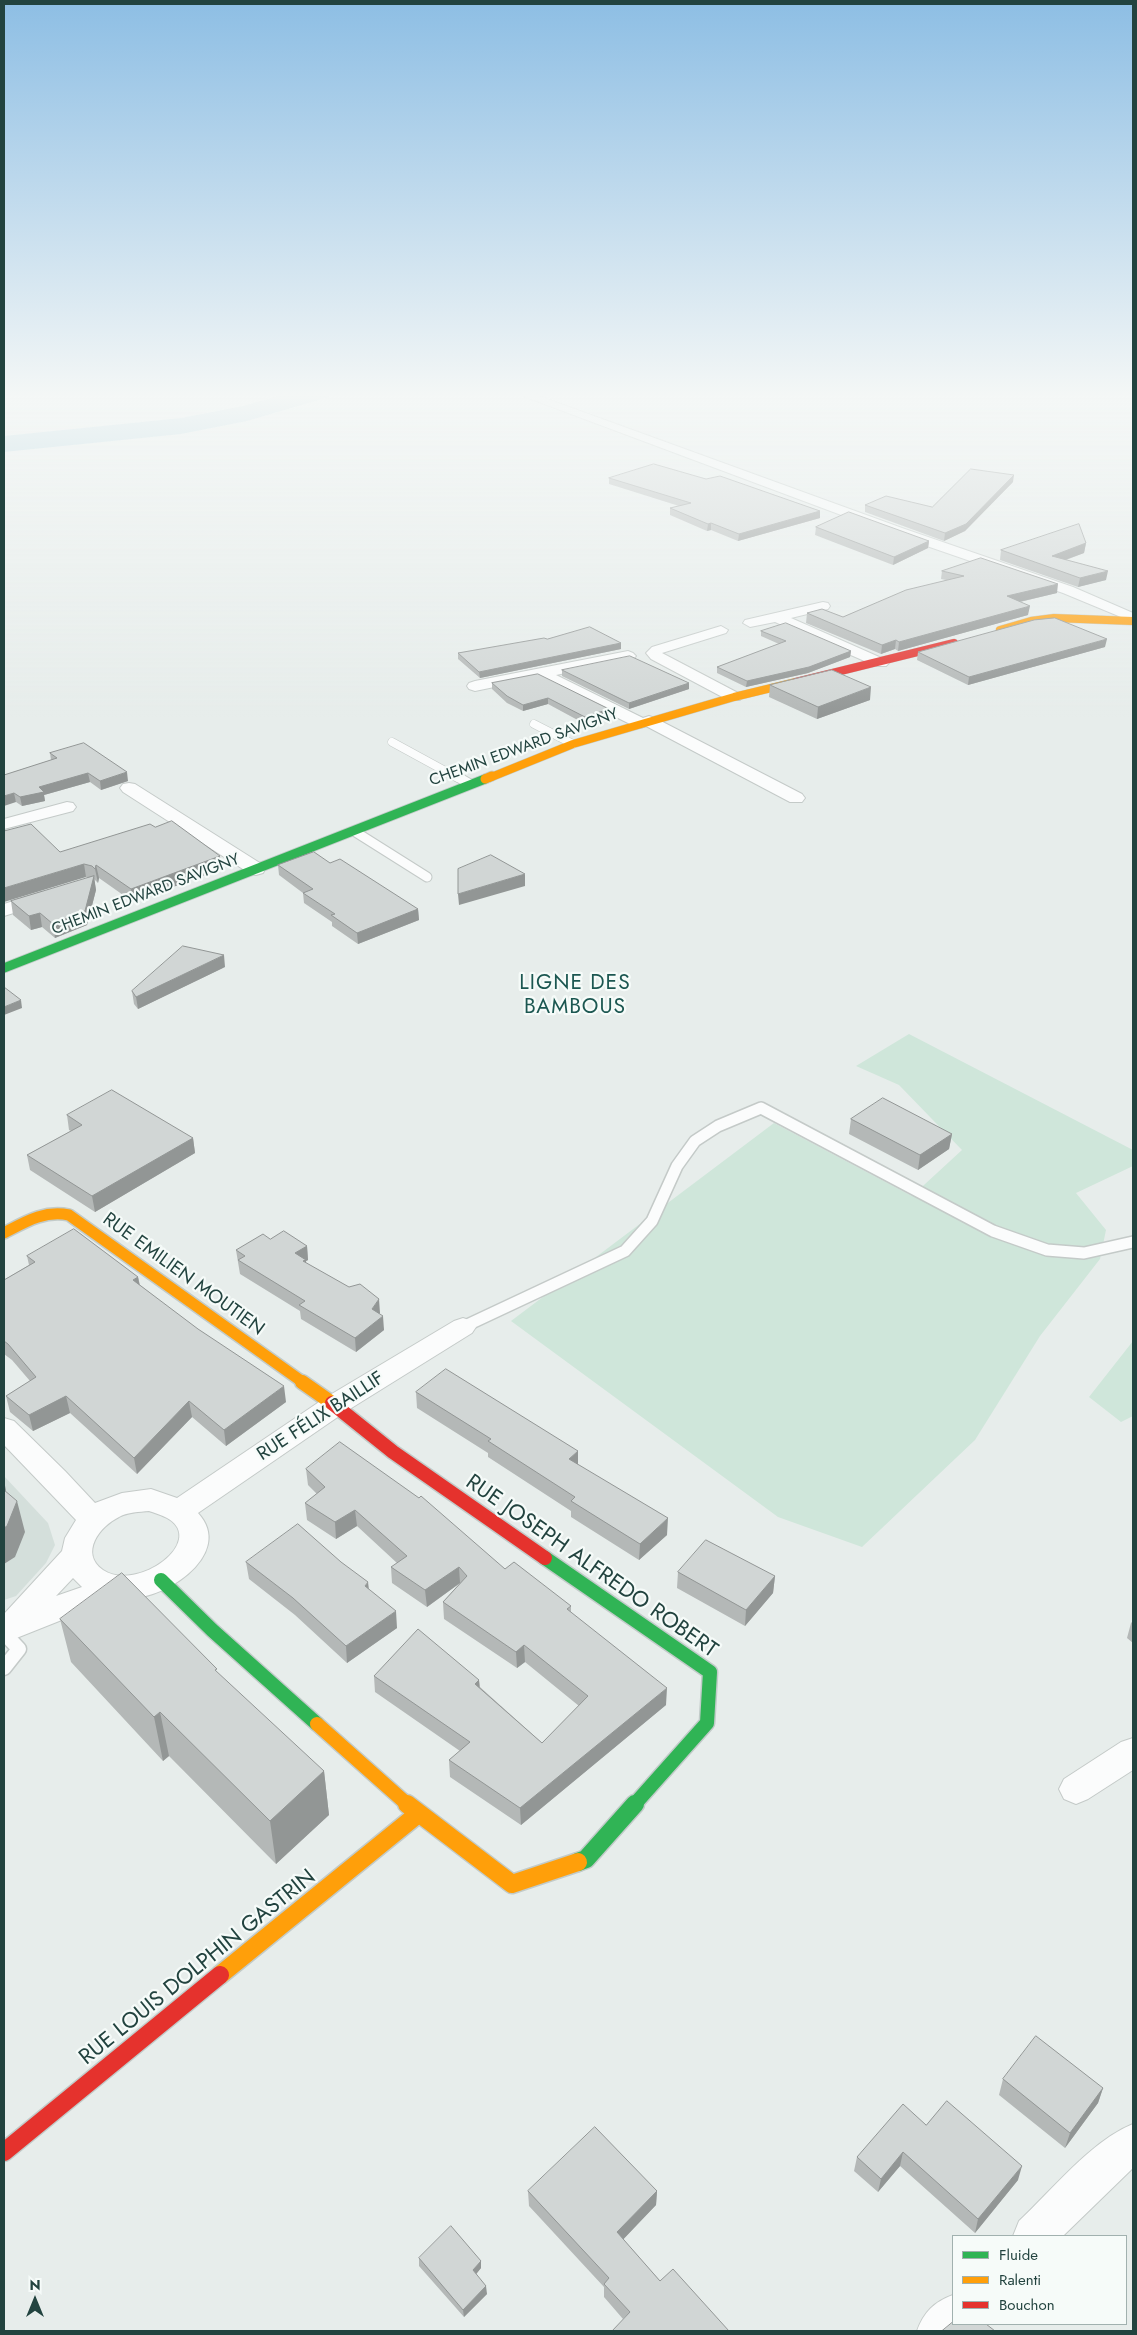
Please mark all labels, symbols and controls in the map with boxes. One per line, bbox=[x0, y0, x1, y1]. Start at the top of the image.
street label: CHEMIN EDWARD SAVIGNY bbox=[427, 705, 621, 791]
street label: CHEMIN EDWARD SAVIGNY bbox=[49, 850, 243, 940]
district label: LIGNE DES BAMBOUS bbox=[518, 971, 632, 1021]
street label: RUE EMILIEN MOUTIEN bbox=[98, 1209, 268, 1341]
street label: RUE FÉLIX BAILLIF bbox=[253, 1367, 389, 1467]
street label: RUE JOSEPH ALFREDO ROBERT bbox=[460, 1470, 722, 1664]
street label: RUE LOUIS DOLPHIN GASTRIN bbox=[75, 1865, 321, 2071]
legend bbox=[952, 2235, 1127, 2325]
text: Fluide bbox=[999, 2244, 1038, 2266]
text: Ralenti bbox=[999, 2269, 1041, 2291]
north arrow bbox=[10, 2275, 60, 2325]
text: N bbox=[29, 2275, 41, 2295]
text: Bouchon bbox=[999, 2294, 1055, 2316]

